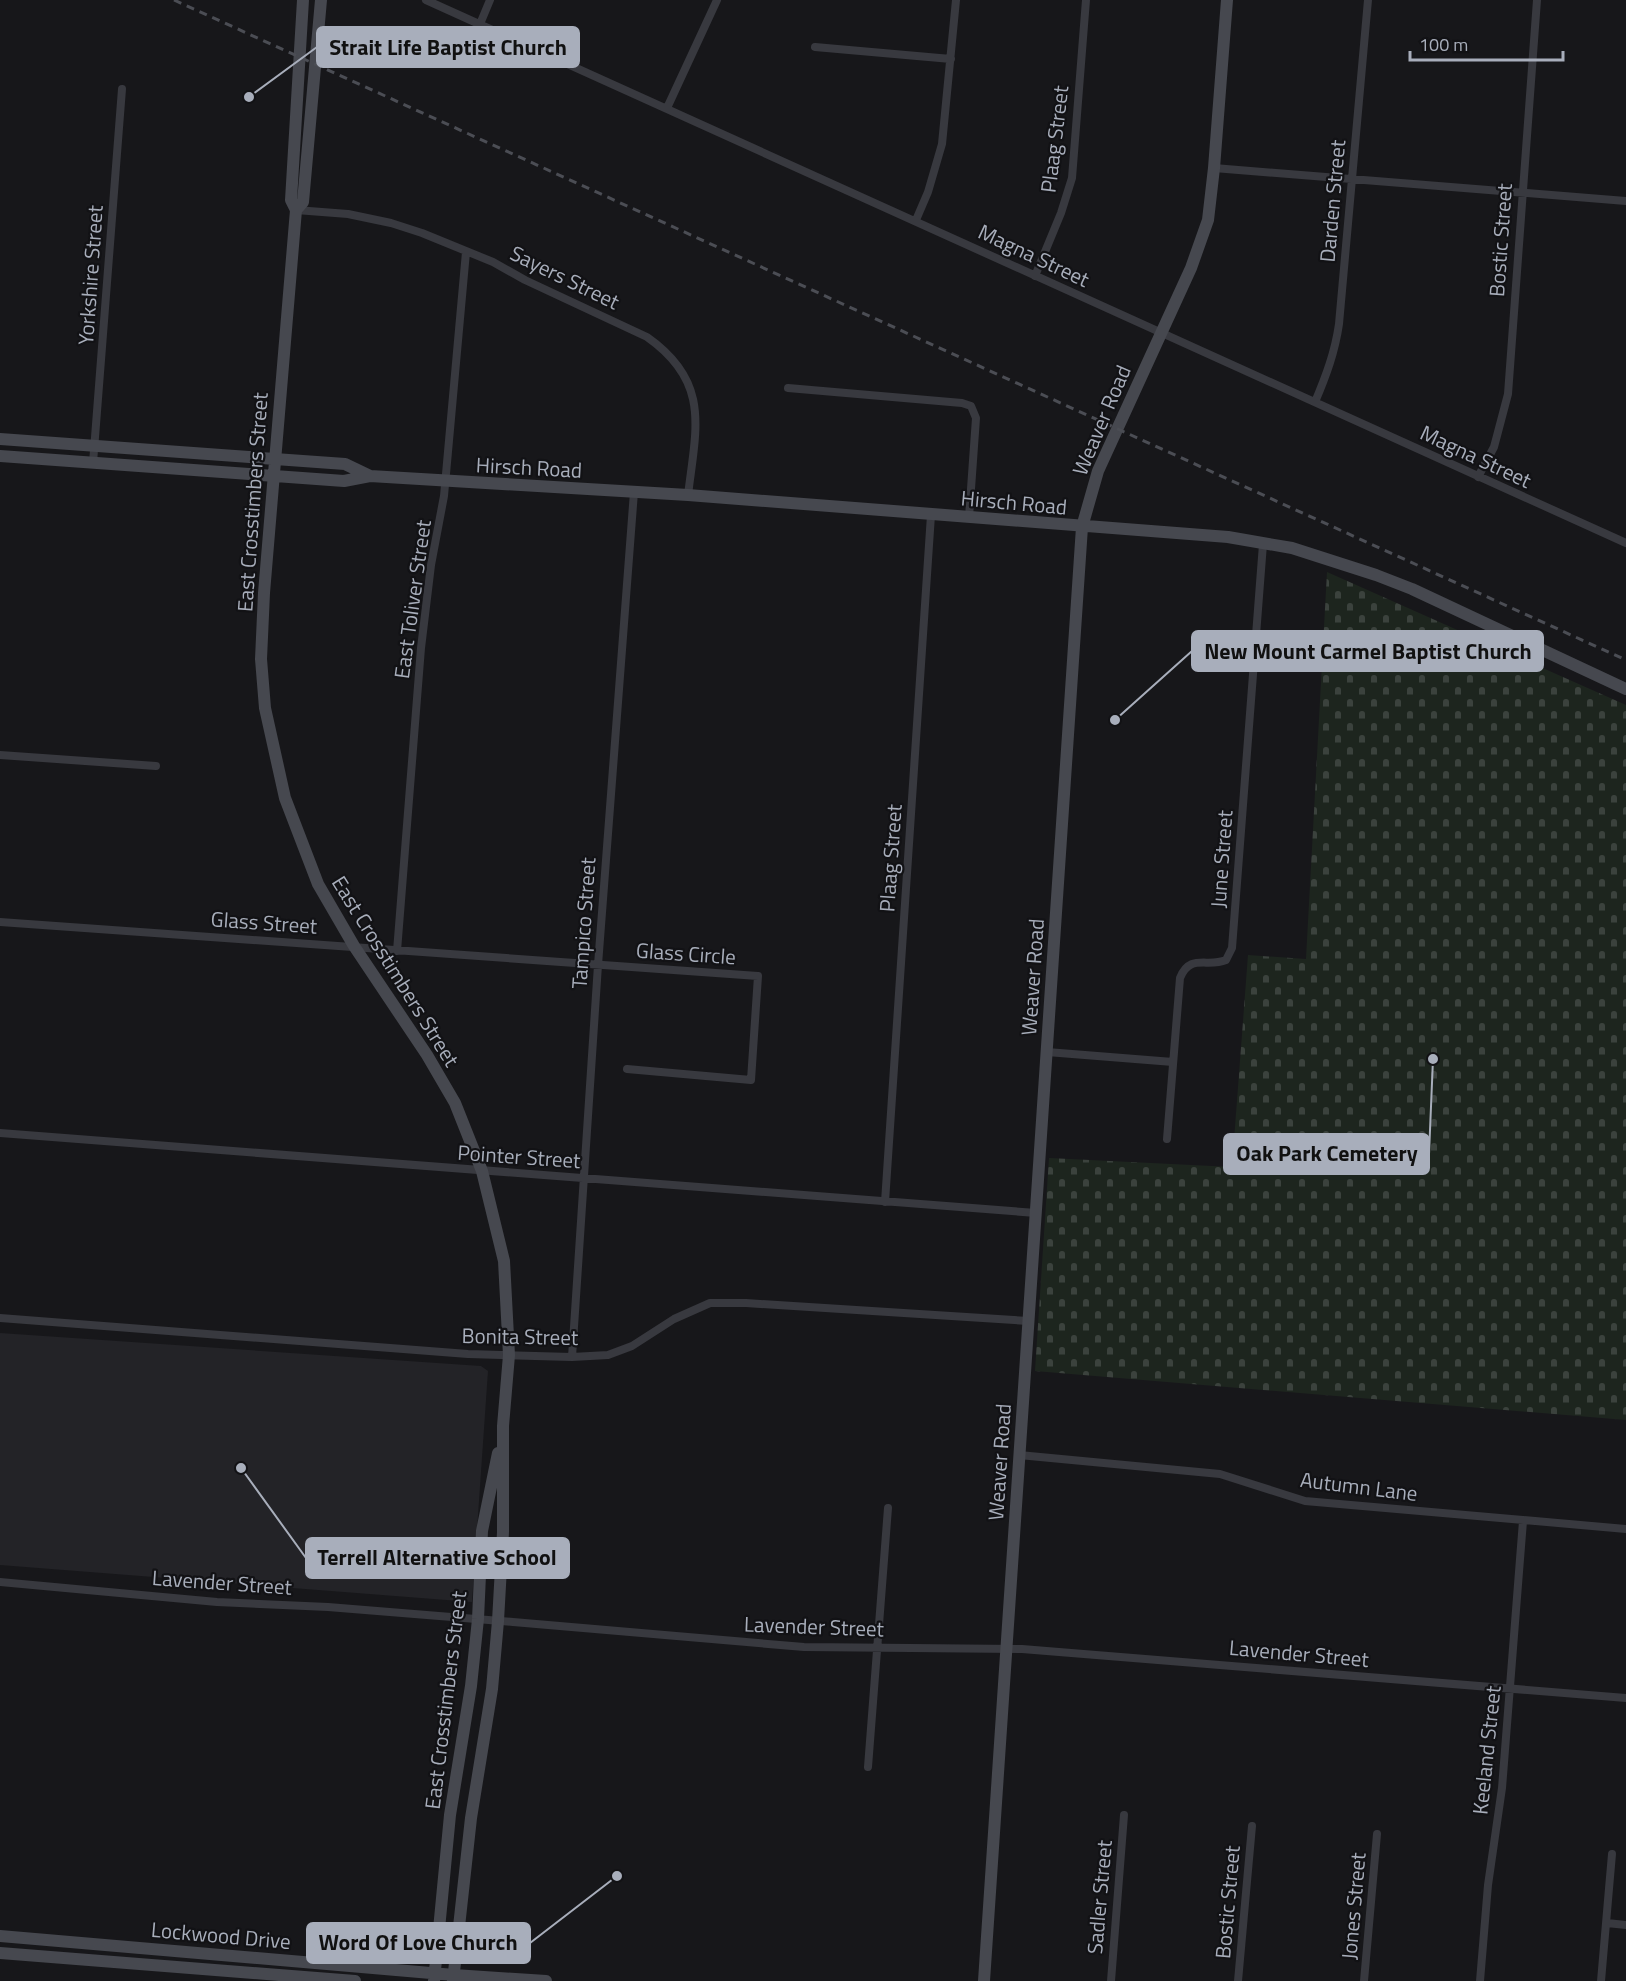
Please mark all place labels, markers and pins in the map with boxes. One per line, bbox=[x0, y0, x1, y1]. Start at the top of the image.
callout: Strait Life Baptist Church bbox=[317, 27, 579, 67]
callout: New Mount Carmel Baptist Church bbox=[1192, 631, 1543, 671]
callout: Oak Park Cemetery bbox=[1224, 1134, 1429, 1174]
callout: Terrell Alternative School bbox=[306, 1538, 569, 1578]
callout: Word Of Love Church bbox=[307, 1923, 530, 1963]

